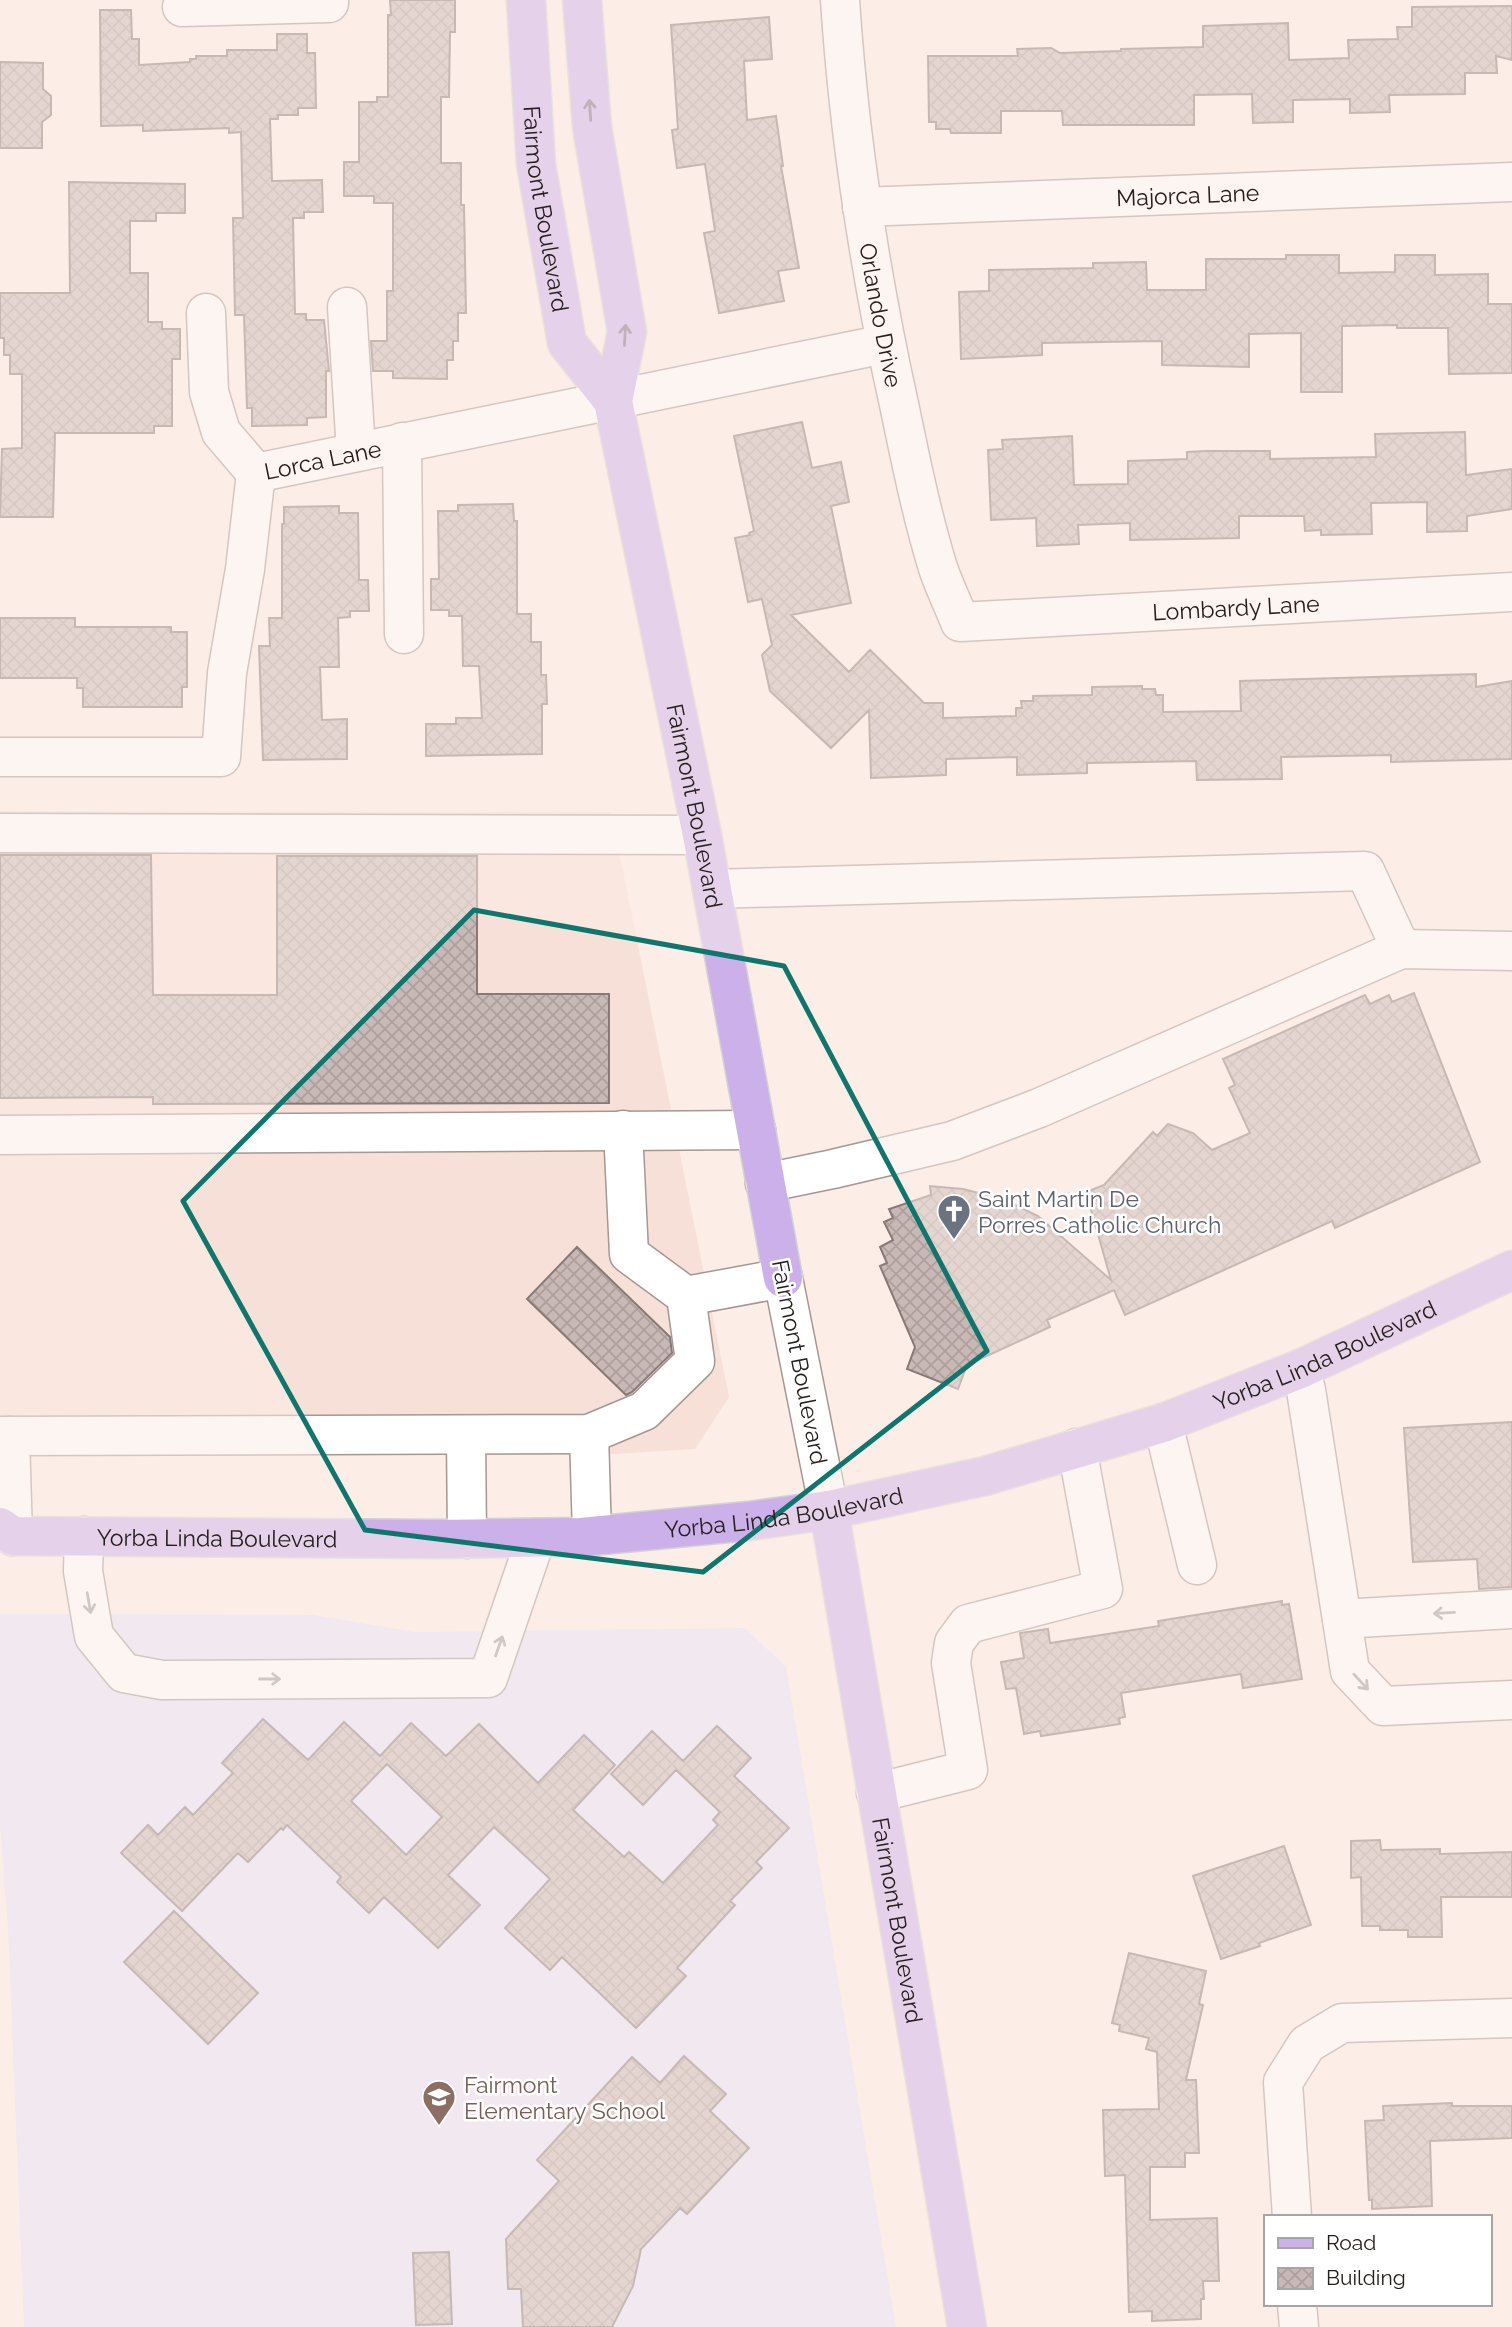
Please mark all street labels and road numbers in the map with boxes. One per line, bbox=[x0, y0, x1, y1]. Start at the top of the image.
street label: Fairmont Boulevard bbox=[519, 105, 575, 314]
street label: Majorca Lane bbox=[1116, 178, 1260, 211]
street label: Orlando Drive bbox=[855, 241, 908, 390]
street label: Lorca Lane bbox=[262, 434, 383, 484]
street label: Lombardy Lane bbox=[1152, 589, 1320, 625]
street label: Fairmont Boulevard bbox=[662, 701, 729, 910]
street label: Fairmont Boulevard bbox=[767, 1257, 833, 1467]
street label: Yorba Linda Boulevard bbox=[1209, 1294, 1440, 1415]
street label: Yorba Linda Boulevard bbox=[663, 1481, 905, 1542]
street label: Yorba Linda Boulevard bbox=[97, 1523, 338, 1552]
street label: Fairmont Boulevard bbox=[868, 1815, 929, 2025]

